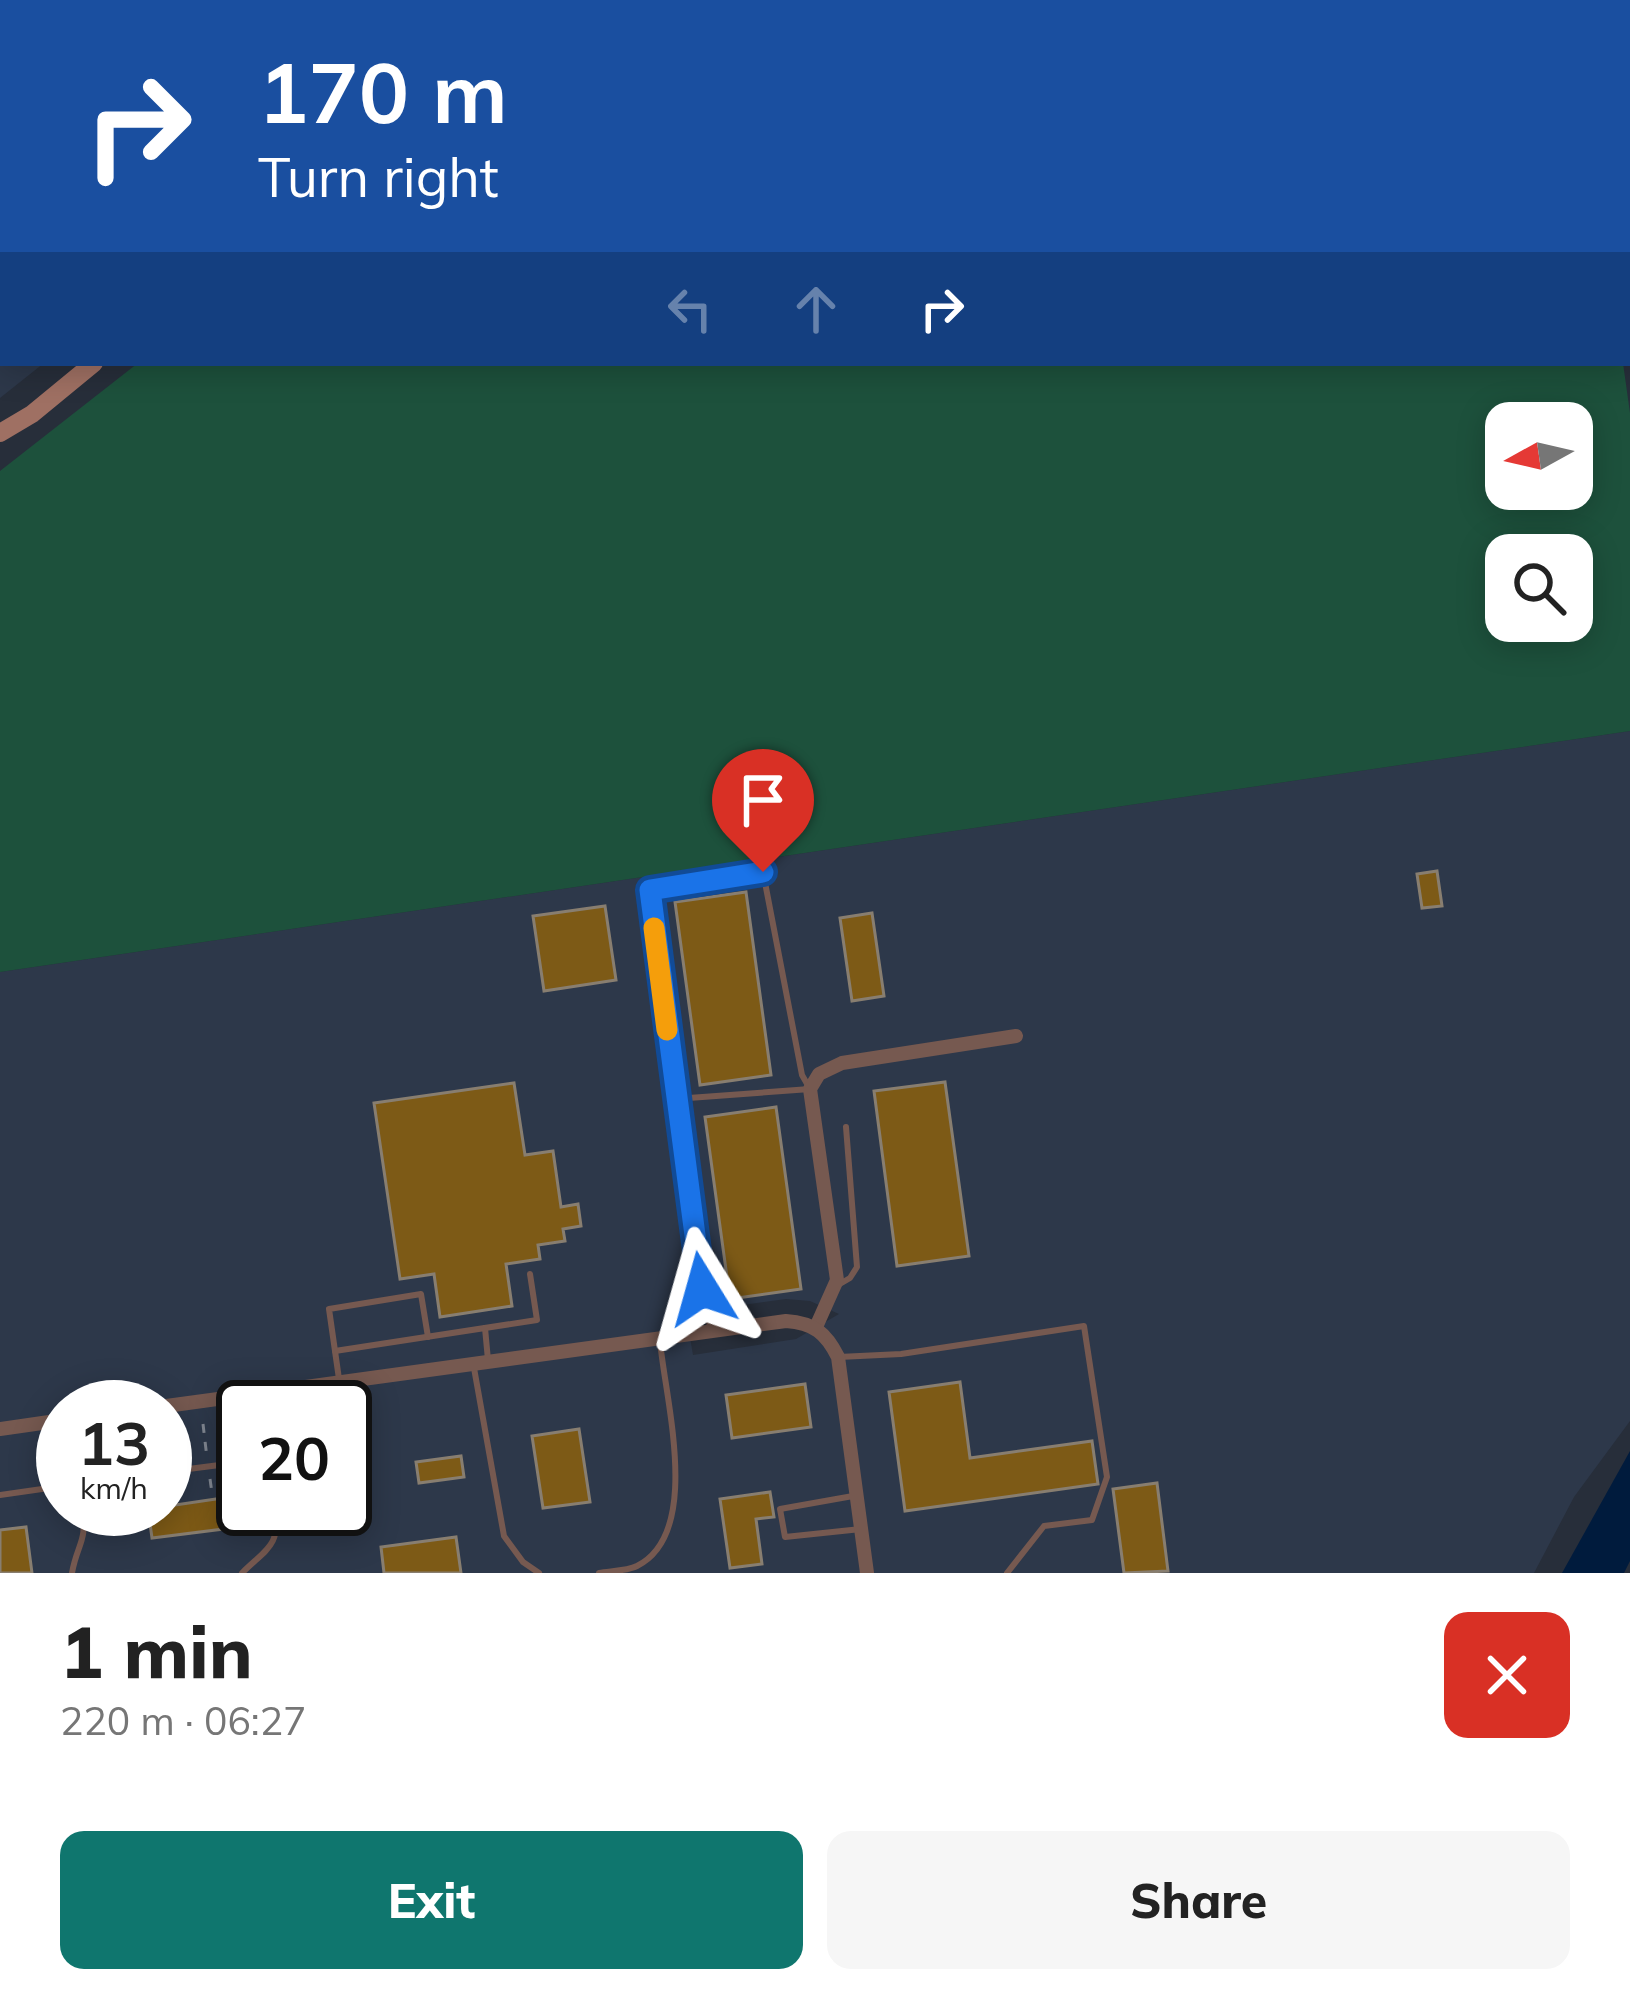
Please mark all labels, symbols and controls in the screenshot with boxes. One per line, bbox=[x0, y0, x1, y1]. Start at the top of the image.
text: 170 m bbox=[258, 39, 508, 144]
icon: right bbox=[60, 48, 216, 204]
text: Turn right bbox=[258, 143, 499, 211]
icon: left bbox=[657, 276, 723, 342]
icon: ahead bbox=[783, 276, 849, 342]
icon: right bbox=[909, 276, 975, 342]
north arrow bbox=[1485, 402, 1593, 510]
map controls bbox=[1485, 402, 1593, 642]
button: search bbox=[1485, 534, 1593, 642]
pin bbox=[712, 749, 814, 872]
icon: arrive bbox=[730, 767, 796, 833]
position arrow bbox=[639, 1226, 765, 1352]
speed limit sign: 20 bbox=[216, 1380, 372, 1536]
text: 13 bbox=[78, 1405, 150, 1480]
text: km/h bbox=[80, 1469, 148, 1507]
text: 1 min bbox=[60, 1606, 253, 1696]
button: close bbox=[1444, 1612, 1570, 1738]
text: 220 m · 06:27 bbox=[60, 1696, 306, 1745]
button: Exit bbox=[60, 1831, 803, 1969]
button: Share bbox=[827, 1831, 1570, 1969]

